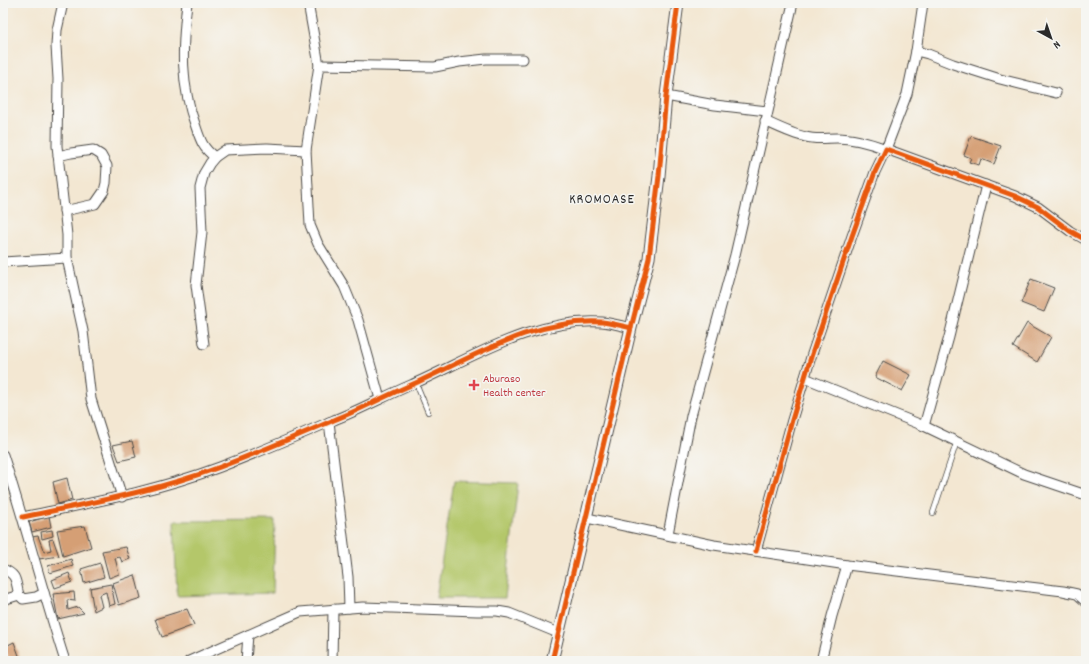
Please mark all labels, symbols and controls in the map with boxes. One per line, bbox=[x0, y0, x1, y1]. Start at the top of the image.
north arrow bbox=[1031, 18, 1071, 58]
text: N bbox=[1048, 36, 1063, 52]
district label: KROMOASE bbox=[569, 190, 635, 210]
place label: Aburaso Health center bbox=[483, 371, 546, 402]
marker: Aburaso Health center bbox=[468, 379, 480, 391]

